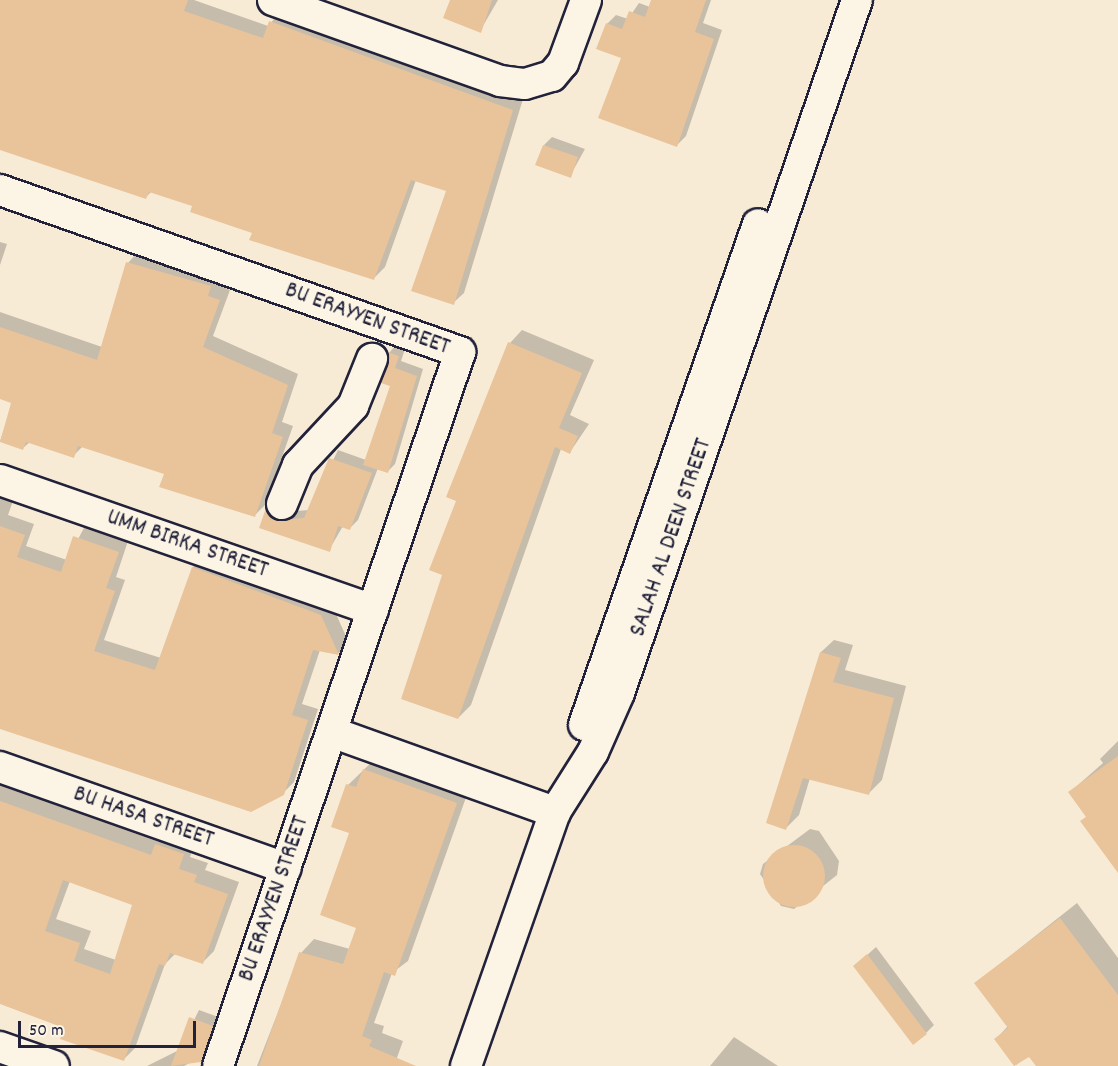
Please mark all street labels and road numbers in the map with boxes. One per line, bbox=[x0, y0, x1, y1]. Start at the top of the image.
street label: BU ERAYYEN STREET bbox=[281, 277, 453, 363]
street label: SALAH AL DEEN STREET bbox=[625, 435, 719, 641]
street label: UMM BIRKA STREET bbox=[103, 504, 271, 586]
street label: BU HASA STREET bbox=[69, 781, 217, 855]
street label: BU ERAYYEN STREET bbox=[233, 812, 317, 986]

